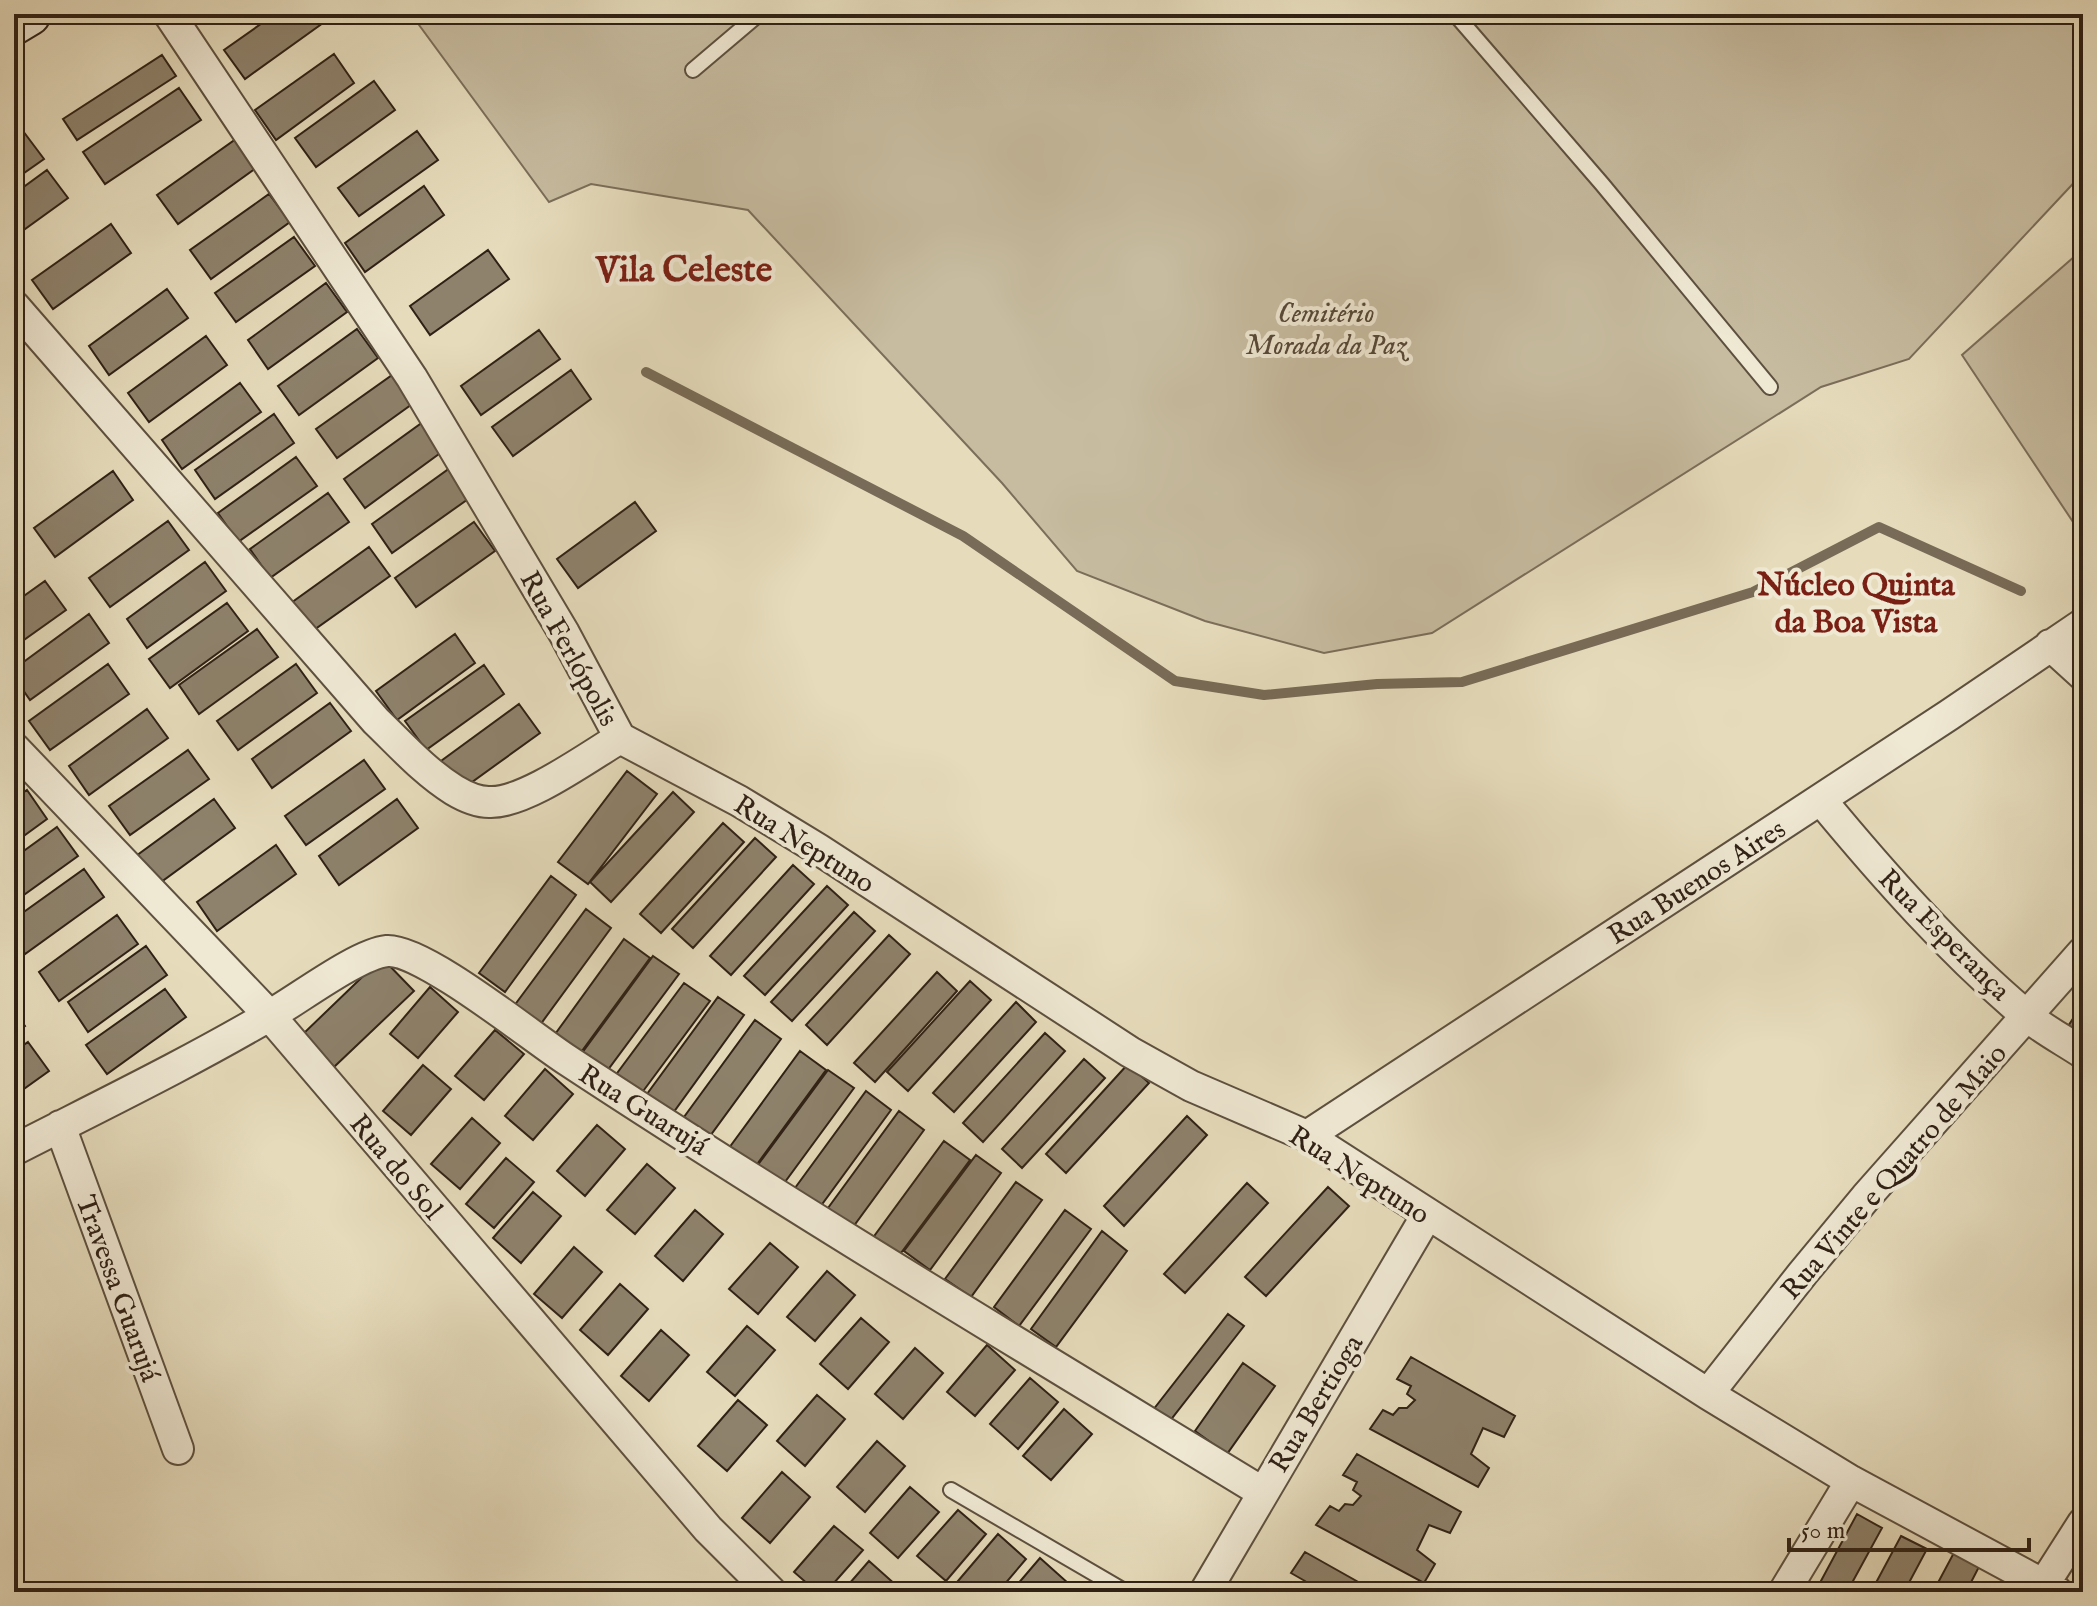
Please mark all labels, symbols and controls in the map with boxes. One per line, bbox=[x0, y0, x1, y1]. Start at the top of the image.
district label: Vila Celeste bbox=[595, 248, 773, 294]
park label: Cemitério Morada da Paz bbox=[1246, 297, 1410, 364]
street label: Rua Ferlópolis bbox=[511, 565, 625, 733]
district label: Núcleo Quinta da Boa Vista bbox=[1756, 566, 1956, 644]
street label: Rua Neptuno bbox=[727, 788, 881, 902]
street label: Rua Buenos Aires bbox=[1602, 813, 1793, 954]
street label: Rua Esperança bbox=[1870, 862, 2017, 1010]
street label: Rua Vinte e Quatro de Maio bbox=[1774, 1038, 2016, 1308]
street label: Rua Guarujá bbox=[571, 1058, 715, 1165]
street label: Rua do Sol bbox=[341, 1108, 450, 1228]
street label: Rua Neptuno bbox=[1282, 1119, 1436, 1233]
street label: Travessa Guarujá bbox=[67, 1191, 167, 1388]
street label: Rua Bertioga bbox=[1262, 1328, 1372, 1480]
scale bar bbox=[1789, 1502, 2029, 1552]
text: 50 m bbox=[1801, 1516, 1845, 1547]

